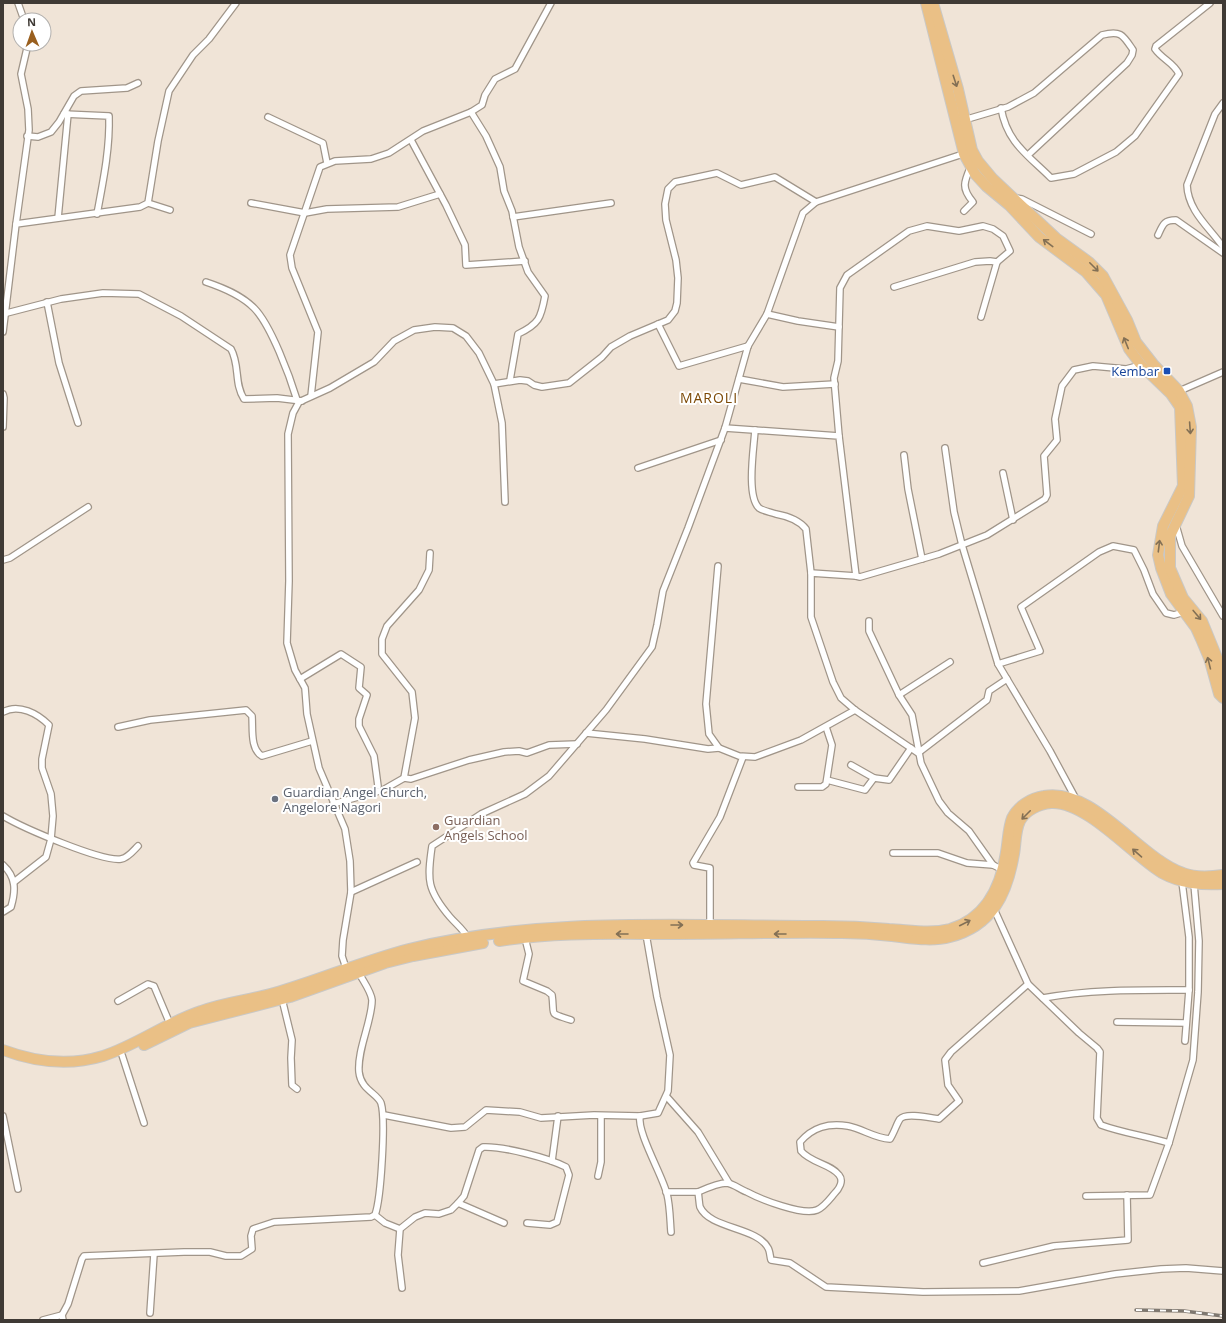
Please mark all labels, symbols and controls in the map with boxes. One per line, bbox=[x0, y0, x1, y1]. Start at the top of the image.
north arrow bbox=[12, 12, 52, 52]
text: N bbox=[27, 14, 36, 29]
one-way arrow bbox=[952, 74, 959, 87]
one-way arrow bbox=[1043, 239, 1054, 248]
one-way arrow bbox=[1089, 262, 1099, 272]
one-way arrow bbox=[1122, 338, 1130, 350]
place label: Kembar bbox=[1111, 362, 1160, 380]
marker: Kembar bbox=[1162, 366, 1172, 376]
district label: MAROLI bbox=[680, 388, 738, 407]
one-way arrow bbox=[1187, 421, 1194, 434]
one-way arrow bbox=[1155, 540, 1163, 553]
one-way arrow bbox=[1193, 610, 1202, 621]
one-way arrow bbox=[1205, 656, 1213, 669]
place label: Guardian Angel Church, Angelore Nagori bbox=[283, 783, 427, 816]
marker: Guardian Angel Church, Angelore Nagori bbox=[270, 794, 280, 804]
one-way arrow bbox=[1021, 810, 1031, 819]
place label: Guardian Angels School bbox=[444, 811, 528, 844]
marker: Guardian Angels School bbox=[431, 822, 441, 832]
one-way arrow bbox=[1133, 849, 1143, 858]
one-way arrow bbox=[959, 919, 971, 926]
one-way arrow bbox=[670, 921, 683, 929]
one-way arrow bbox=[616, 930, 629, 938]
one-way arrow bbox=[774, 930, 787, 938]

